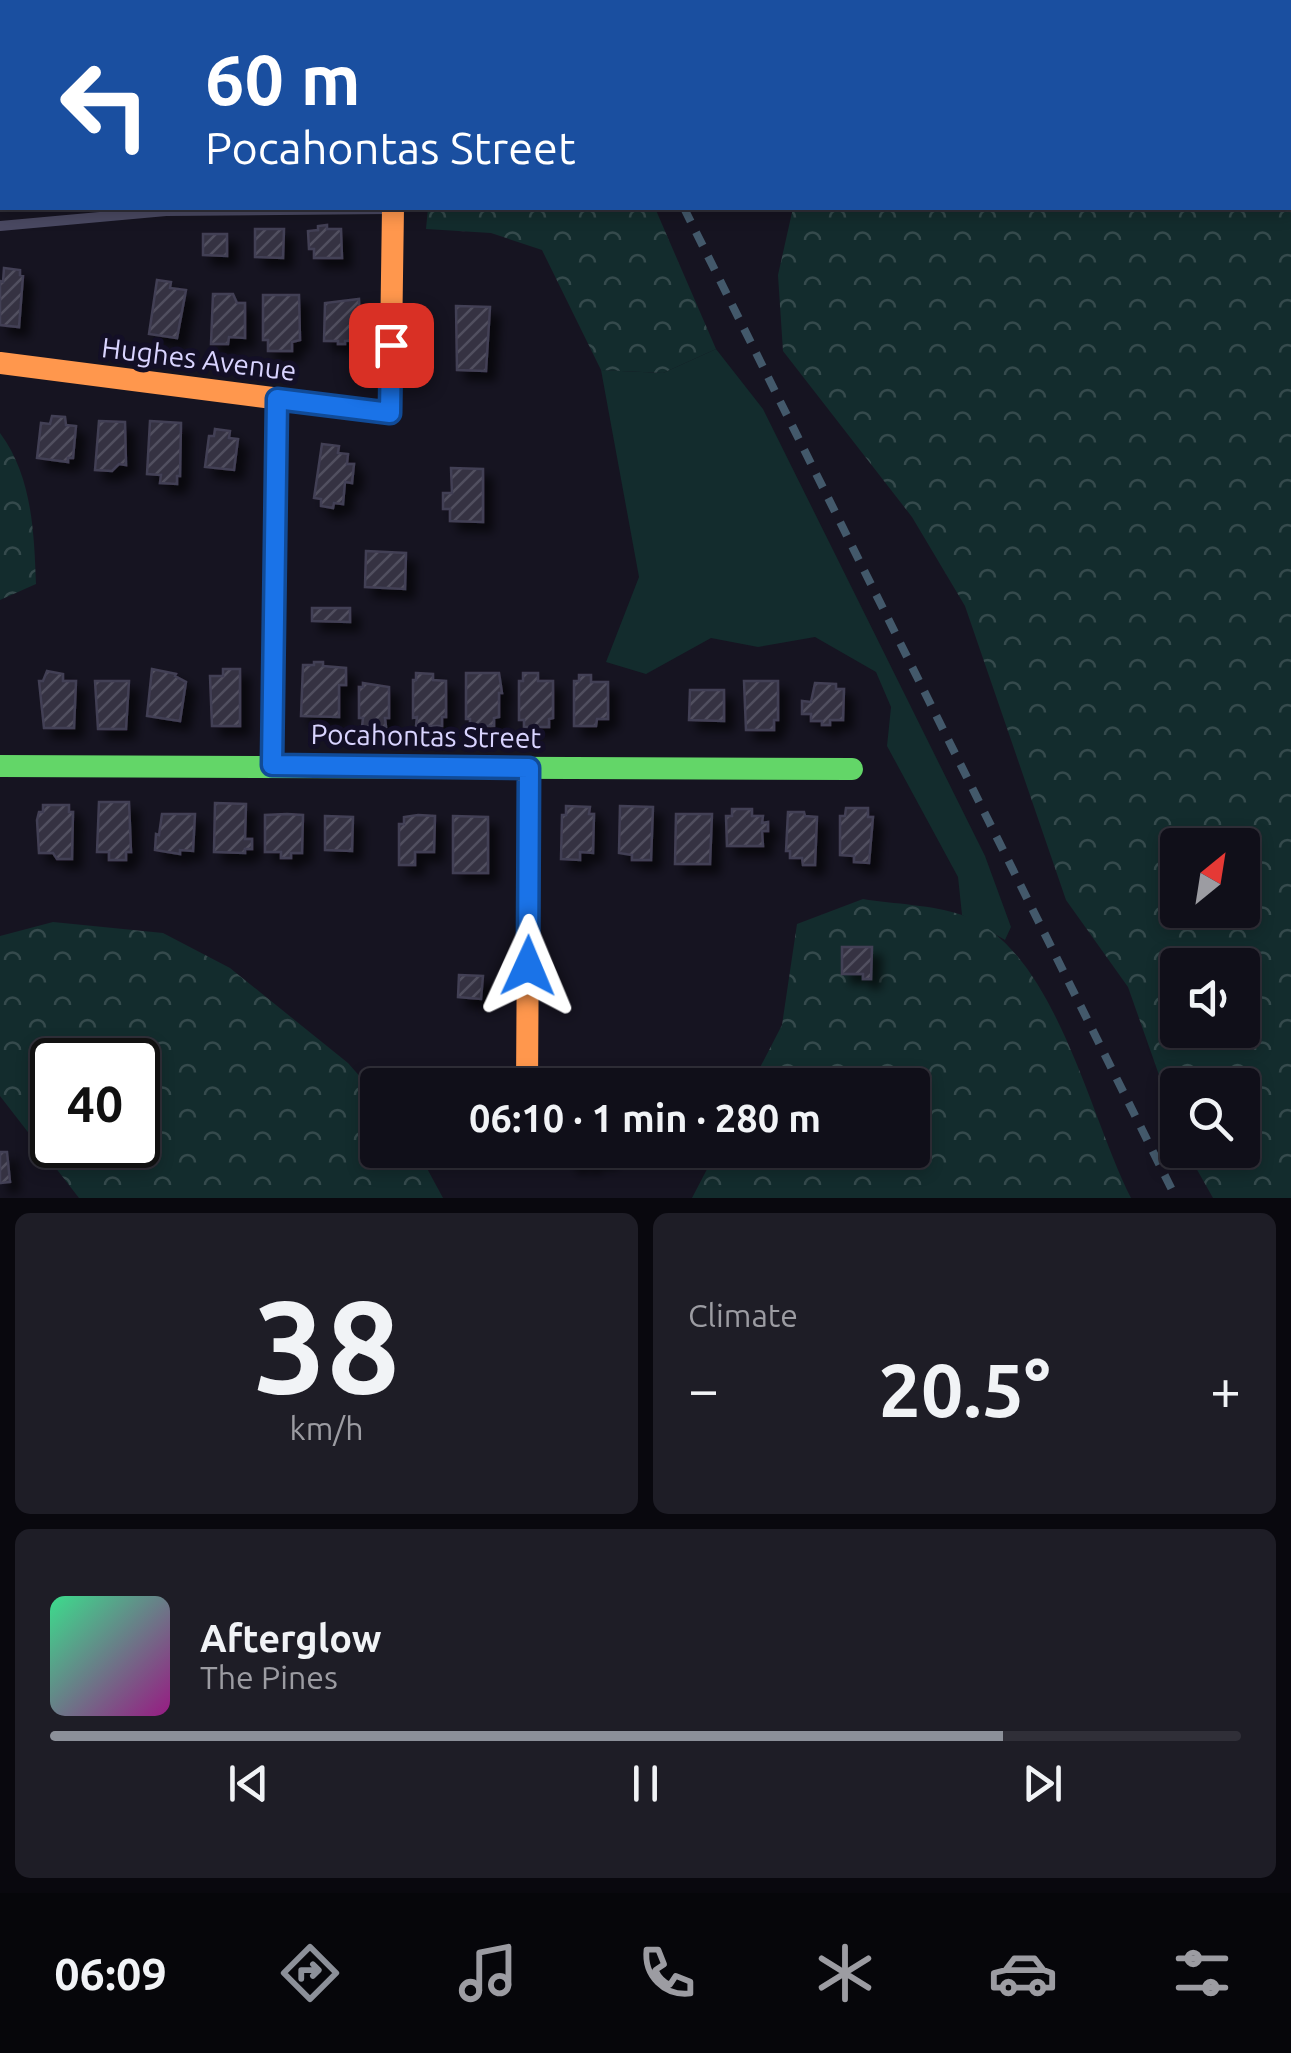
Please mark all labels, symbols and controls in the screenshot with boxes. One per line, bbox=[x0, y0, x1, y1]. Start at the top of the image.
icon: left bbox=[40, 40, 170, 170]
text: 60 m bbox=[205, 40, 361, 118]
text: Pocahontas Street bbox=[205, 122, 576, 173]
pin bbox=[349, 303, 434, 388]
icon: arrive bbox=[364, 318, 419, 373]
street label: Hughes Avenue bbox=[100, 331, 298, 386]
street label: Pocahontas Street bbox=[310, 718, 542, 753]
north arrow bbox=[1160, 828, 1260, 928]
map controls bbox=[1160, 828, 1260, 1168]
position arrow bbox=[476, 914, 580, 1018]
button: sound bbox=[1160, 948, 1260, 1048]
speed limit sign: 40 bbox=[30, 1038, 160, 1168]
button: search bbox=[1160, 1068, 1260, 1168]
text: 06:10 · 1 min · 280 m bbox=[469, 1097, 821, 1139]
text: 38 bbox=[253, 1272, 400, 1418]
text: Climate bbox=[688, 1297, 798, 1333]
text: 20.5° bbox=[879, 1347, 1050, 1431]
text: − bbox=[688, 1358, 719, 1419]
text: + bbox=[1210, 1358, 1241, 1419]
text: km/h bbox=[290, 1410, 363, 1446]
text: Afterglow bbox=[200, 1617, 382, 1659]
text: The Pines bbox=[200, 1659, 338, 1695]
icon: previous bbox=[221, 1756, 276, 1811]
icon: pause bbox=[618, 1756, 673, 1811]
icon: next bbox=[1015, 1756, 1070, 1811]
icon: directions bbox=[275, 1938, 345, 2008]
icon: music bbox=[453, 1938, 523, 2008]
icon: phone bbox=[632, 1938, 702, 2008]
icon: climate bbox=[810, 1938, 880, 2008]
icon: car bbox=[988, 1938, 1058, 2008]
icon: filters bbox=[1167, 1938, 1237, 2008]
text: 06:09 bbox=[54, 1948, 167, 1999]

